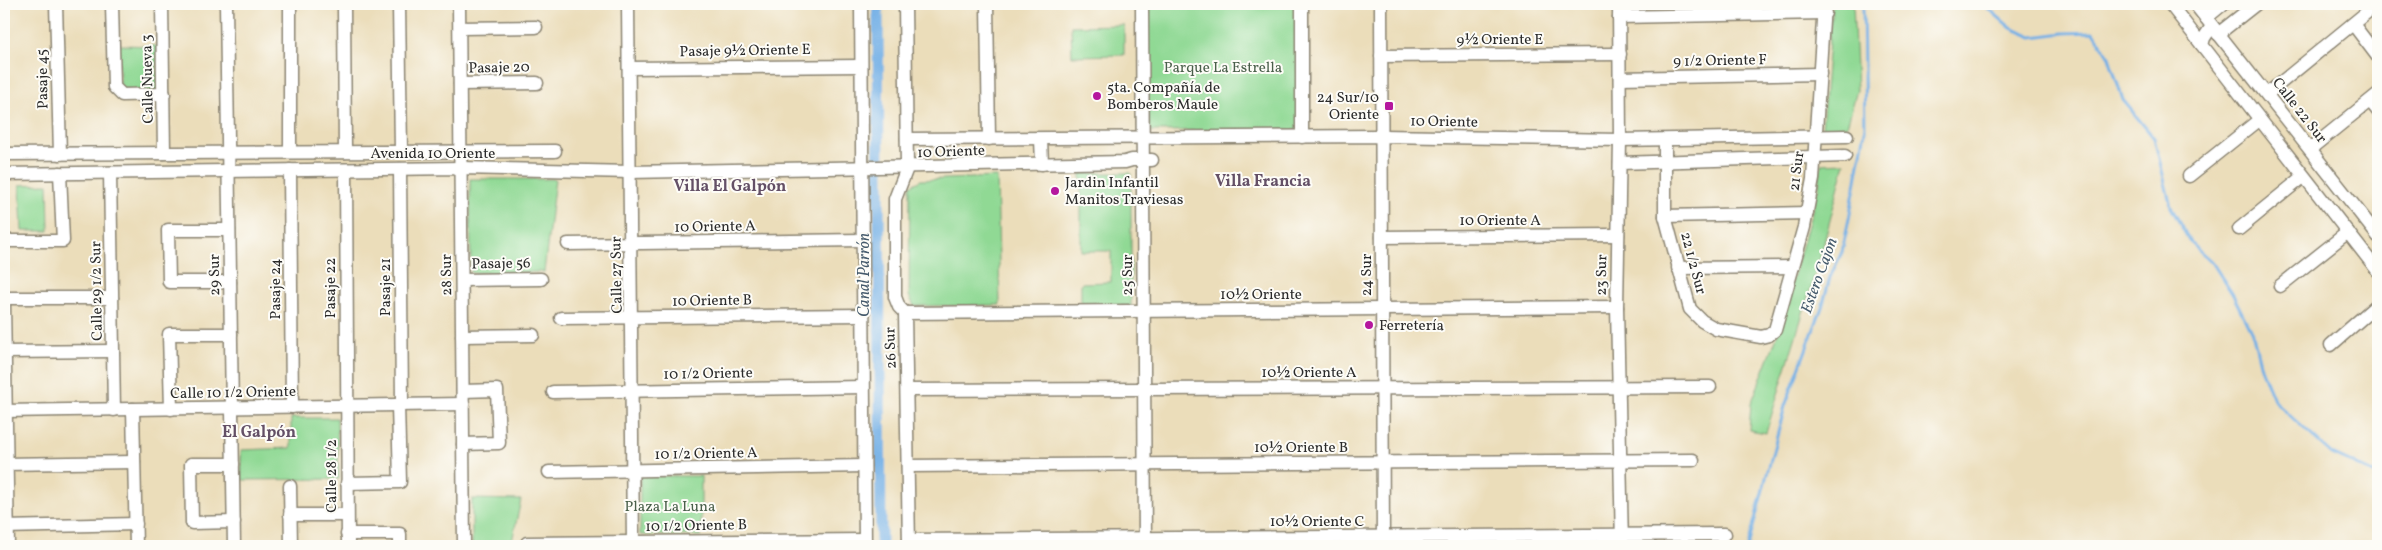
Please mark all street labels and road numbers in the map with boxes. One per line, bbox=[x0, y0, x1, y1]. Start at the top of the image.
street label: 9½ Oriente E bbox=[1457, 30, 1543, 51]
street label: Calle Nueva 3 bbox=[137, 34, 160, 124]
street label: Pasaje 9½ Oriente E bbox=[679, 40, 811, 63]
street label: Pasaje 45 bbox=[32, 49, 55, 109]
street label: 9 1/2 Oriente F bbox=[1673, 50, 1767, 73]
street label: Pasaje 20 bbox=[468, 57, 530, 80]
street label: Calle 22 Sur bbox=[2266, 74, 2331, 148]
street label: 10 Oriente bbox=[1410, 111, 1478, 134]
street label: 10 Oriente bbox=[917, 141, 985, 164]
street label: Avenida 10 Oriente bbox=[371, 144, 495, 165]
street label: 21 Sur bbox=[1785, 150, 1810, 192]
street label: 10 Oriente A bbox=[1459, 211, 1541, 232]
street label: 10 Oriente A bbox=[674, 216, 756, 239]
street label: 22 1/2 Sur bbox=[1674, 230, 1711, 297]
street label: Calle 27 Sur bbox=[606, 236, 629, 314]
street label: Calle 29 1/2 Sur bbox=[86, 241, 109, 341]
street label: Pasaje 56 bbox=[471, 253, 531, 276]
street label: 29 Sur bbox=[205, 254, 226, 296]
street label: 28 Sur bbox=[437, 254, 458, 296]
street label: 25 Sur bbox=[1118, 254, 1139, 296]
street label: 24 Sur bbox=[1357, 254, 1378, 296]
street label: 23 Sur bbox=[1592, 254, 1613, 296]
street label: Pasaje 24 bbox=[266, 258, 287, 320]
street label: Pasaje 22 bbox=[321, 258, 342, 318]
street label: Pasaje 21 bbox=[376, 258, 397, 316]
street label: 10½ Oriente bbox=[1220, 285, 1302, 306]
street label: 10 Oriente B bbox=[672, 290, 752, 313]
street label: 26 Sur bbox=[880, 327, 903, 369]
street label: 10 1/2 Oriente bbox=[663, 363, 753, 386]
street label: 10½ Oriente A bbox=[1261, 363, 1357, 384]
street label: Calle 10 1/2 Oriente bbox=[170, 382, 296, 405]
street label: 10½ Oriente B bbox=[1254, 438, 1348, 459]
street label: Calle 28 1/2 bbox=[322, 439, 343, 513]
street label: 10 1/2 Oriente A bbox=[654, 443, 758, 466]
street label: 10½ Oriente C bbox=[1270, 512, 1364, 533]
street label: 10 1/2 Oriente B bbox=[645, 515, 747, 538]

